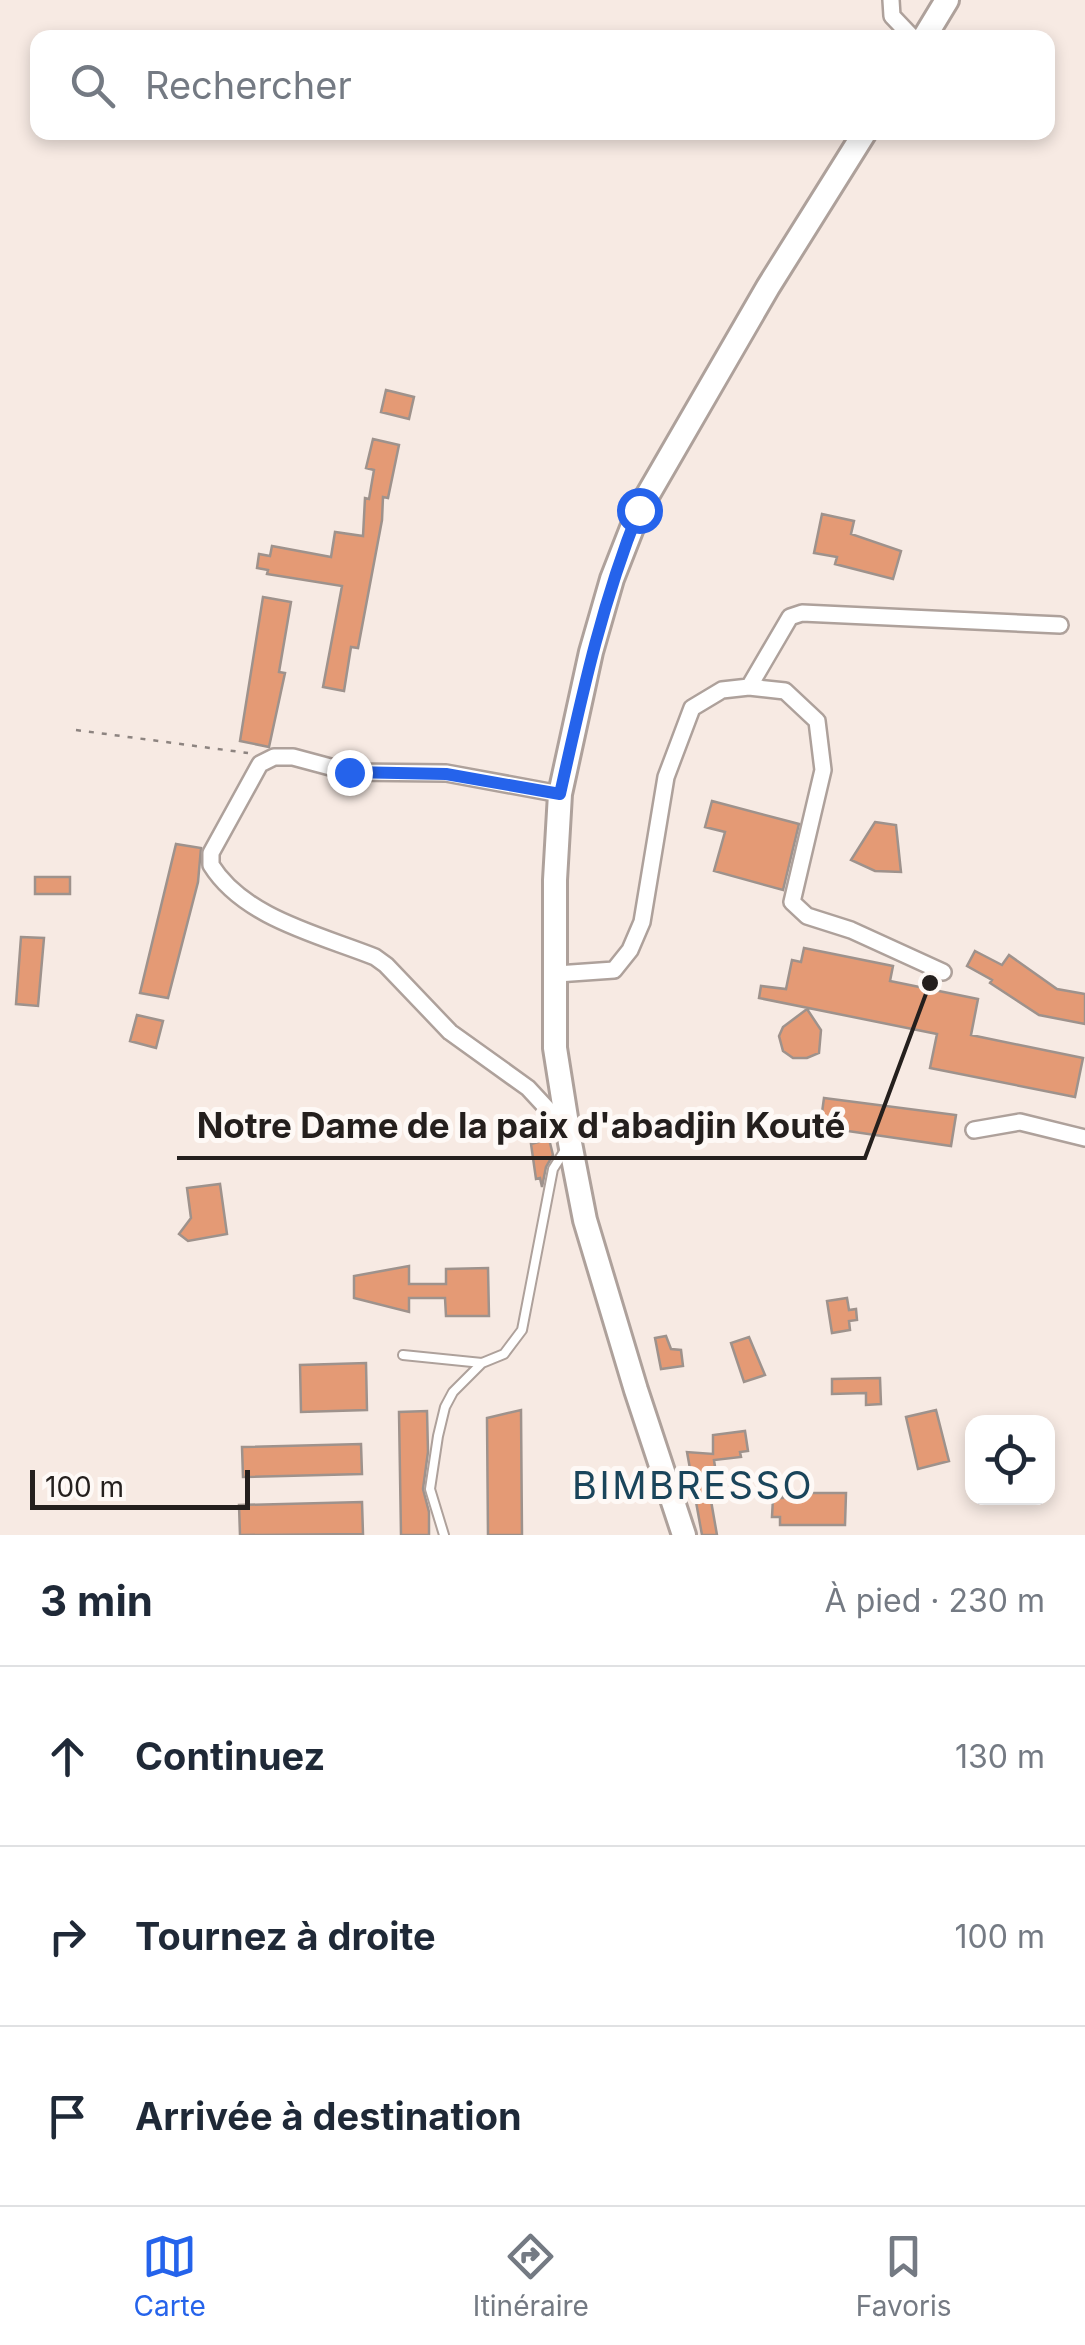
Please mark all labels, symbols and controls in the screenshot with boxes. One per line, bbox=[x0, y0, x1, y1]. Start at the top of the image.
search box bbox=[30, 30, 1055, 140]
icon: search bbox=[65, 58, 120, 113]
text: Rechercher bbox=[145, 62, 352, 108]
route start bbox=[617, 488, 663, 534]
route end bbox=[327, 750, 373, 796]
callout: Notre Dame de la paix d'abadjin Kouté bbox=[177, 1093, 865, 1158]
text: Notre Dame de la paix d'abadjin Kouté bbox=[197, 1104, 845, 1146]
map controls bbox=[965, 1415, 1055, 1505]
button: locate bbox=[965, 1415, 1055, 1505]
district label: BIMBRESSO bbox=[572, 1462, 814, 1508]
scale bar bbox=[30, 1465, 250, 1510]
text: 100 m bbox=[45, 1470, 124, 1504]
text: 3 min bbox=[40, 1575, 153, 1626]
text: À pied · 230 m bbox=[825, 1581, 1045, 1620]
icon: ahead bbox=[40, 1729, 95, 1784]
text: Continuez bbox=[135, 1733, 325, 1779]
text: 130 m bbox=[955, 1737, 1045, 1776]
icon: right bbox=[40, 1909, 95, 1964]
text: Tournez à droite bbox=[135, 1913, 436, 1959]
text: 100 m bbox=[955, 1917, 1045, 1956]
icon: arrive bbox=[40, 2089, 95, 2144]
text: Arrivée à destination bbox=[135, 2093, 522, 2139]
tab: Carte bbox=[133, 2229, 206, 2323]
tab: Itinéraire bbox=[473, 2229, 589, 2323]
tab: Favoris bbox=[856, 2229, 952, 2323]

